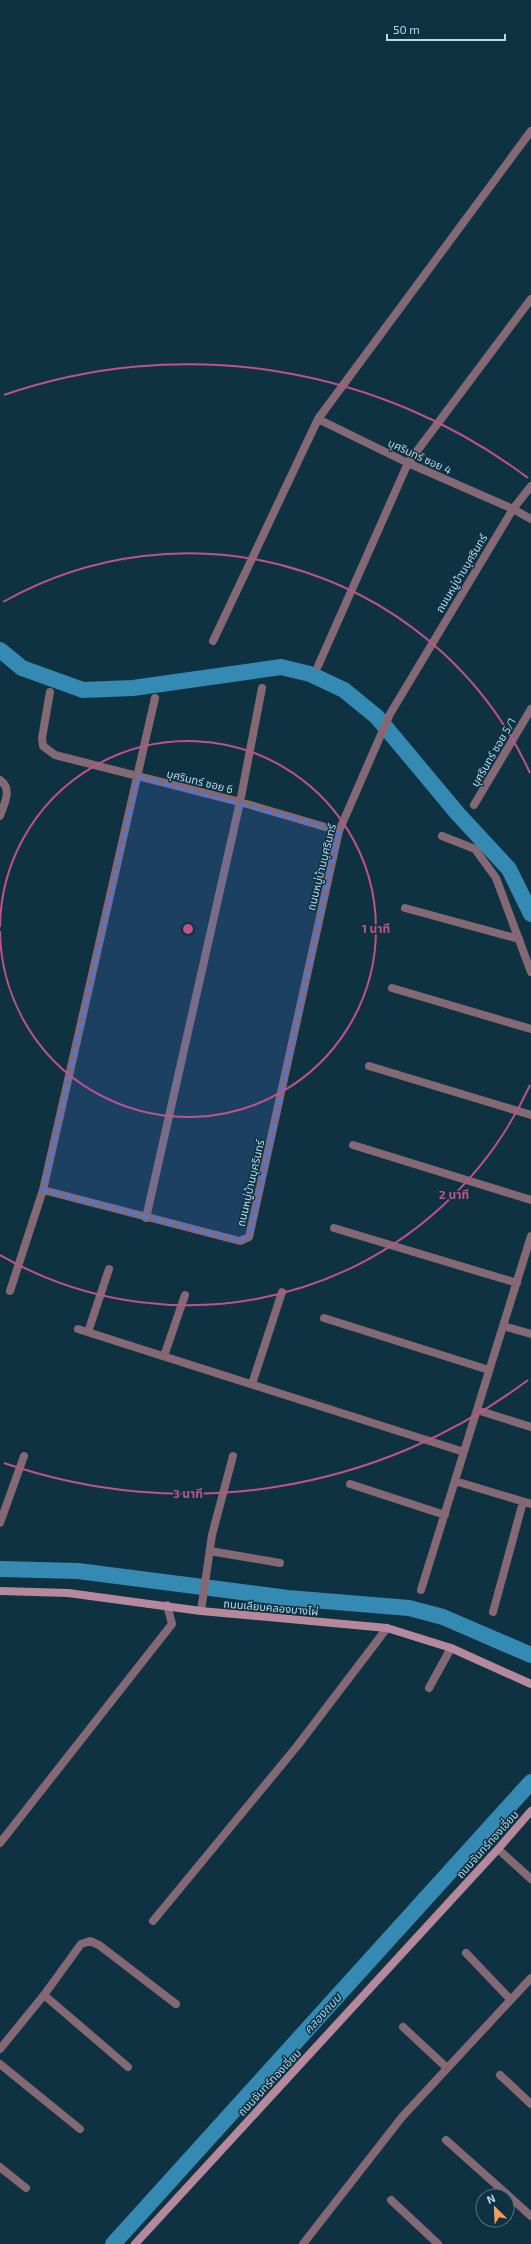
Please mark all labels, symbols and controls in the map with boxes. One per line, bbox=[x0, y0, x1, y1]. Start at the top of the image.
scale bar bbox=[387, 16, 505, 42]
text: 50 m bbox=[393, 22, 420, 36]
street label: บุศรินทร์ ซอย 4 bbox=[386, 436, 454, 477]
street label: ถนนหมู่บ้านบุศรินทร์ bbox=[433, 531, 491, 615]
street label: บุศรินทร์ ซอย 5/1 bbox=[468, 715, 519, 789]
street label: บุศรินทร์ ซอย 6 bbox=[165, 766, 235, 796]
street label: ถนนหมู่บ้านบุศรินทร์ bbox=[304, 822, 339, 912]
text: 1 นาที bbox=[362, 921, 390, 935]
centre of rings bbox=[181, 922, 195, 936]
street label: ถนนหมู่บ้านบุศรินทร์ bbox=[234, 1138, 267, 1228]
text: 2 นาที bbox=[439, 1187, 469, 1201]
text: 3 นาที bbox=[173, 1486, 203, 1500]
street label: ถนนเลียบคลองบางไผ่ bbox=[223, 1596, 319, 1618]
street label: ถนนจันทร์ทองเอี่ยม bbox=[453, 1807, 521, 1880]
water label: คลองถนน bbox=[300, 1989, 344, 2036]
street label: ถนนจันทร์ทองเอี่ยม bbox=[234, 2045, 303, 2118]
north arrow bbox=[475, 2188, 515, 2228]
text: N bbox=[484, 2191, 497, 2206]

